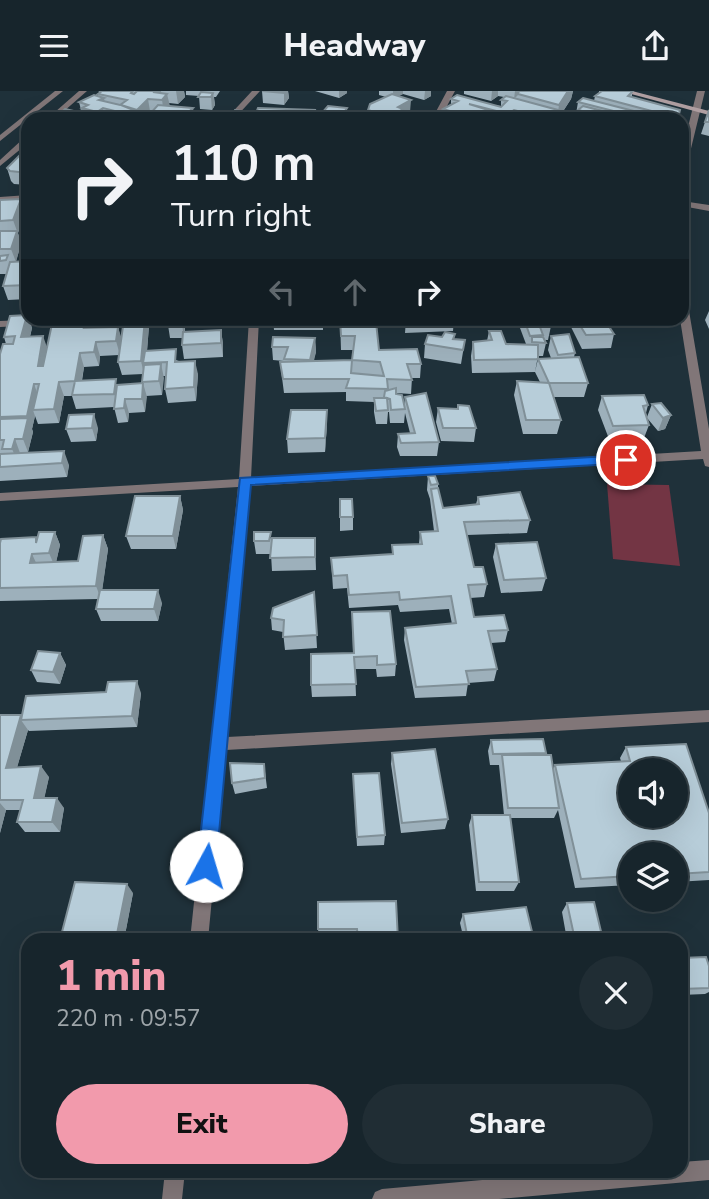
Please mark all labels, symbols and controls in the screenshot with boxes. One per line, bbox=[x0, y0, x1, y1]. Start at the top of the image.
text: Headway bbox=[284, 24, 425, 67]
icon: menu bbox=[35, 27, 73, 65]
icon: share bbox=[636, 27, 674, 65]
text: 110 m bbox=[171, 130, 315, 197]
icon: right bbox=[56, 140, 147, 231]
text: Turn right bbox=[171, 194, 311, 237]
icon: left bbox=[263, 273, 301, 311]
icon: ahead bbox=[336, 273, 374, 311]
icon: right bbox=[409, 273, 447, 311]
pin bbox=[596, 430, 656, 490]
icon: arrive bbox=[607, 441, 645, 479]
map controls bbox=[618, 758, 688, 912]
button: sound bbox=[618, 758, 688, 828]
position arrow bbox=[169, 829, 243, 903]
button: layers bbox=[618, 842, 688, 912]
text: 1 min bbox=[56, 948, 166, 1005]
button: close bbox=[579, 956, 653, 1030]
text: 220 m · 09:57 bbox=[56, 1003, 201, 1034]
button: Exit bbox=[56, 1084, 348, 1164]
button: Share bbox=[362, 1084, 653, 1164]

